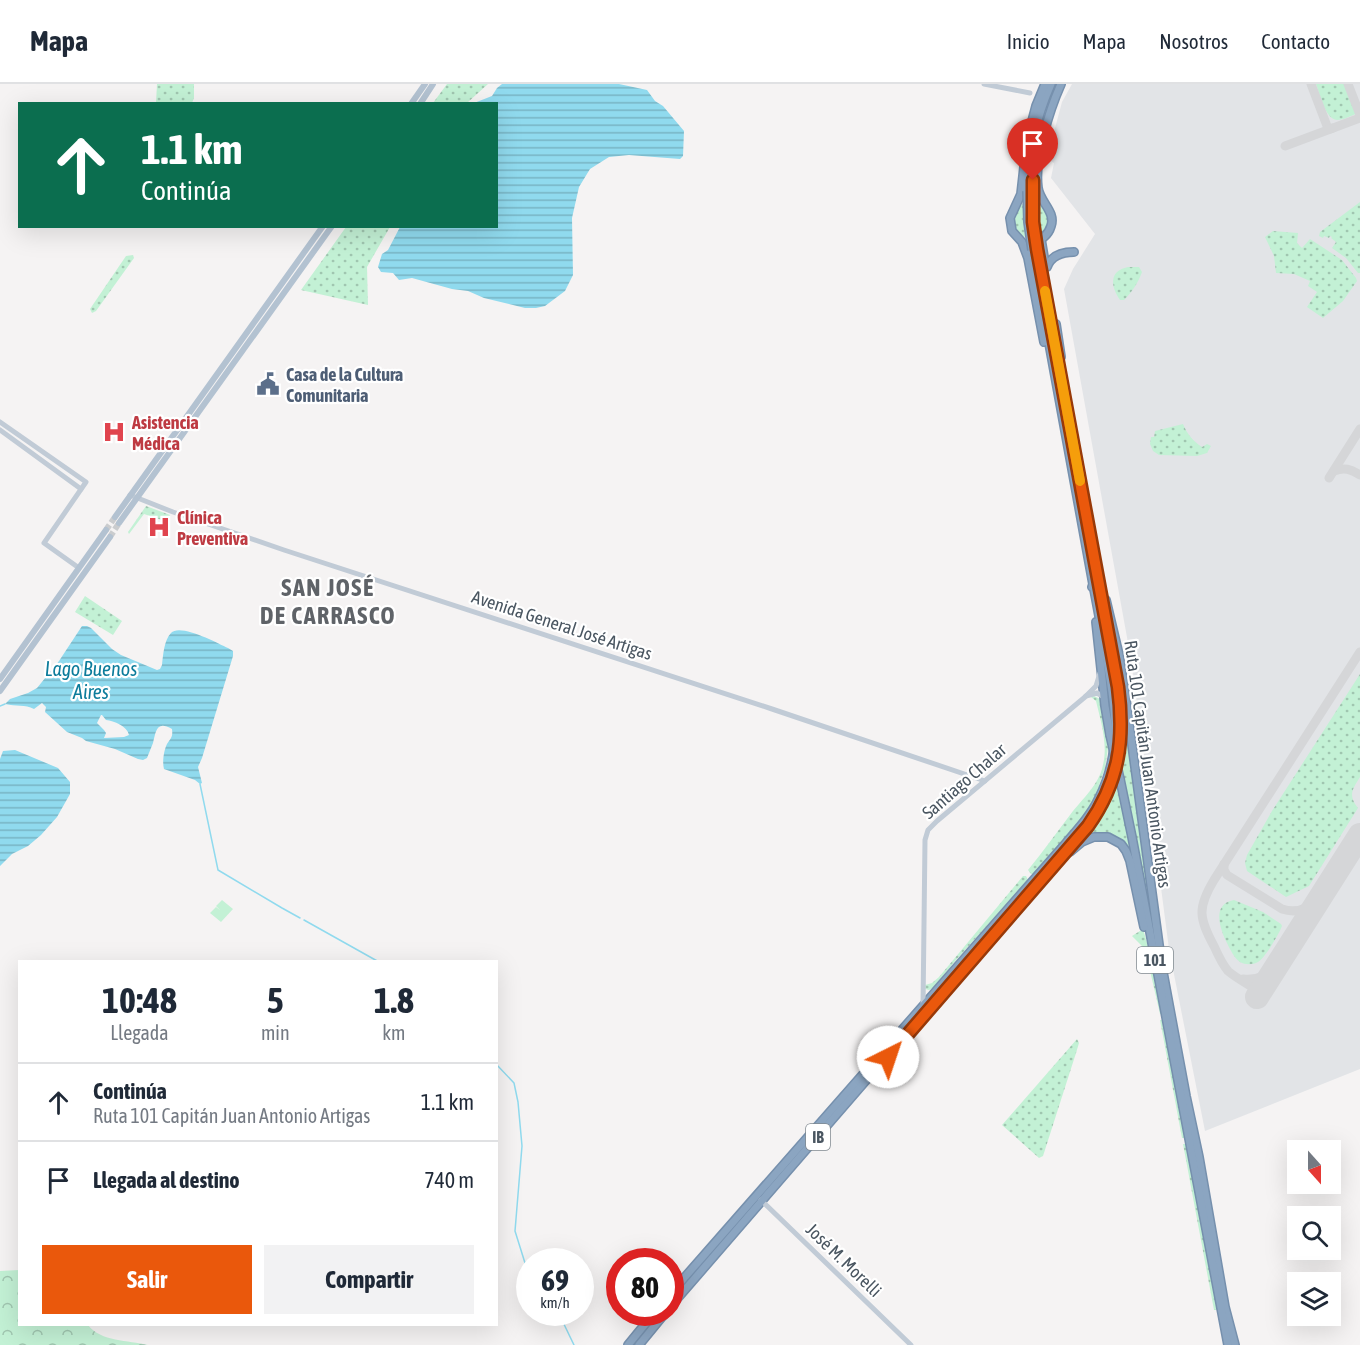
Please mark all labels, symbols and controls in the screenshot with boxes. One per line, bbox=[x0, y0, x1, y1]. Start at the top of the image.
text: Mapa bbox=[30, 25, 88, 57]
text: Inicio bbox=[1007, 29, 1050, 53]
text: Mapa bbox=[1083, 29, 1126, 53]
text: Nosotros bbox=[1159, 29, 1228, 53]
text: Contacto bbox=[1261, 29, 1330, 53]
pin bbox=[1007, 118, 1058, 180]
text: 1.1 km bbox=[141, 125, 242, 173]
icon: ahead bbox=[42, 126, 120, 204]
icon: arrive bbox=[1016, 127, 1049, 160]
text: Continúa bbox=[141, 175, 232, 206]
place label: Casa de la Cultura Comunitaria bbox=[286, 364, 403, 406]
public building icon: Casa de la Cultura Comunitaria bbox=[255, 371, 281, 397]
place label: Asistencia Médica bbox=[131, 412, 199, 454]
hospital icon: Asistencia Médica bbox=[101, 419, 127, 445]
place label: Clínica Preventiva bbox=[177, 507, 248, 549]
hospital icon: Clínica Preventiva bbox=[146, 514, 172, 540]
district label: SAN JOSÉ DE CARRASCO bbox=[260, 574, 396, 629]
street label: Avenida General José Artigas bbox=[469, 586, 655, 664]
street label: Ruta 101 Capitán Juan Antonio Artigas bbox=[1120, 639, 1176, 889]
water label: Lago Buenos Aires bbox=[45, 657, 137, 703]
street label: Santiago Chalar bbox=[918, 738, 1011, 823]
road number: 101 bbox=[1137, 947, 1173, 973]
text: 10:48 bbox=[102, 979, 177, 1021]
text: 5 bbox=[267, 979, 284, 1021]
text: 1.8 bbox=[374, 979, 414, 1021]
text: Llegada bbox=[110, 1021, 169, 1044]
text: min bbox=[261, 1021, 290, 1044]
text: km bbox=[382, 1021, 405, 1044]
position arrow bbox=[856, 1025, 920, 1089]
text: Continúa bbox=[93, 1078, 167, 1104]
icon: ahead bbox=[42, 1086, 75, 1119]
text: 1.1 km bbox=[421, 1089, 474, 1115]
text: Ruta 101 Capitán Juan Antonio Artigas bbox=[93, 1104, 370, 1127]
road number: IB bbox=[806, 1124, 830, 1150]
north arrow bbox=[1287, 1140, 1341, 1194]
map controls bbox=[1287, 1140, 1341, 1326]
icon: arrive bbox=[42, 1164, 75, 1197]
text: Llegada al destino bbox=[93, 1167, 240, 1193]
text: 740 m bbox=[424, 1167, 474, 1193]
button: search bbox=[1287, 1206, 1341, 1260]
street label: José M. Morelli bbox=[802, 1219, 886, 1301]
button: Salir bbox=[42, 1245, 252, 1314]
button: Compartir bbox=[264, 1245, 474, 1314]
speed limit sign: 80 bbox=[606, 1248, 684, 1326]
text: 69 bbox=[541, 1263, 569, 1297]
button: layers bbox=[1287, 1272, 1341, 1326]
text: km/h bbox=[540, 1294, 570, 1311]

